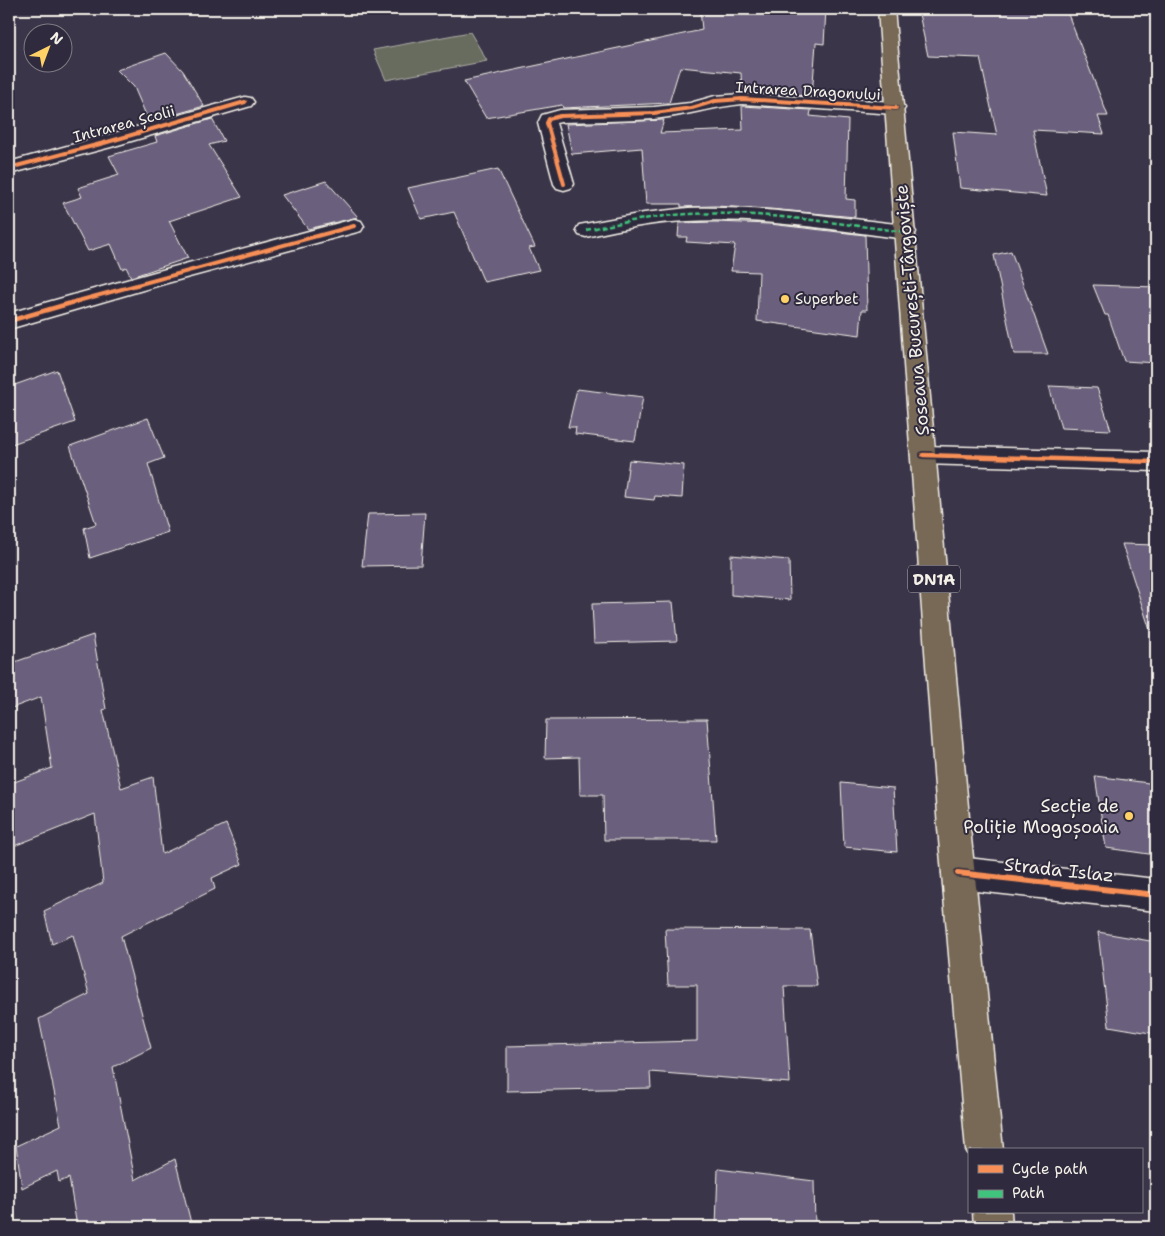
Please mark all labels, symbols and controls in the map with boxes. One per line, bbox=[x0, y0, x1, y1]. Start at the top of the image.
north arrow bbox=[22, 22, 72, 72]
text: N bbox=[47, 28, 67, 49]
street label: Intrarea Dragonului bbox=[735, 77, 881, 105]
street label: Intrarea Școlii bbox=[71, 101, 177, 148]
street label: Șoseaua București-Târgoviște bbox=[889, 184, 935, 436]
place label: Superbet bbox=[795, 289, 859, 309]
marker: Superbet bbox=[779, 293, 791, 305]
road number: DN1A bbox=[908, 566, 960, 592]
place label: Secție de Poliție Mogoșoaia bbox=[963, 794, 1119, 839]
marker: Secție de Poliție Mogoșoaia bbox=[1123, 810, 1135, 822]
street label: Strada Islaz bbox=[1003, 852, 1115, 888]
legend bbox=[968, 1148, 1142, 1214]
text: Cycle path bbox=[1012, 1159, 1088, 1179]
text: Path bbox=[1012, 1183, 1045, 1203]

